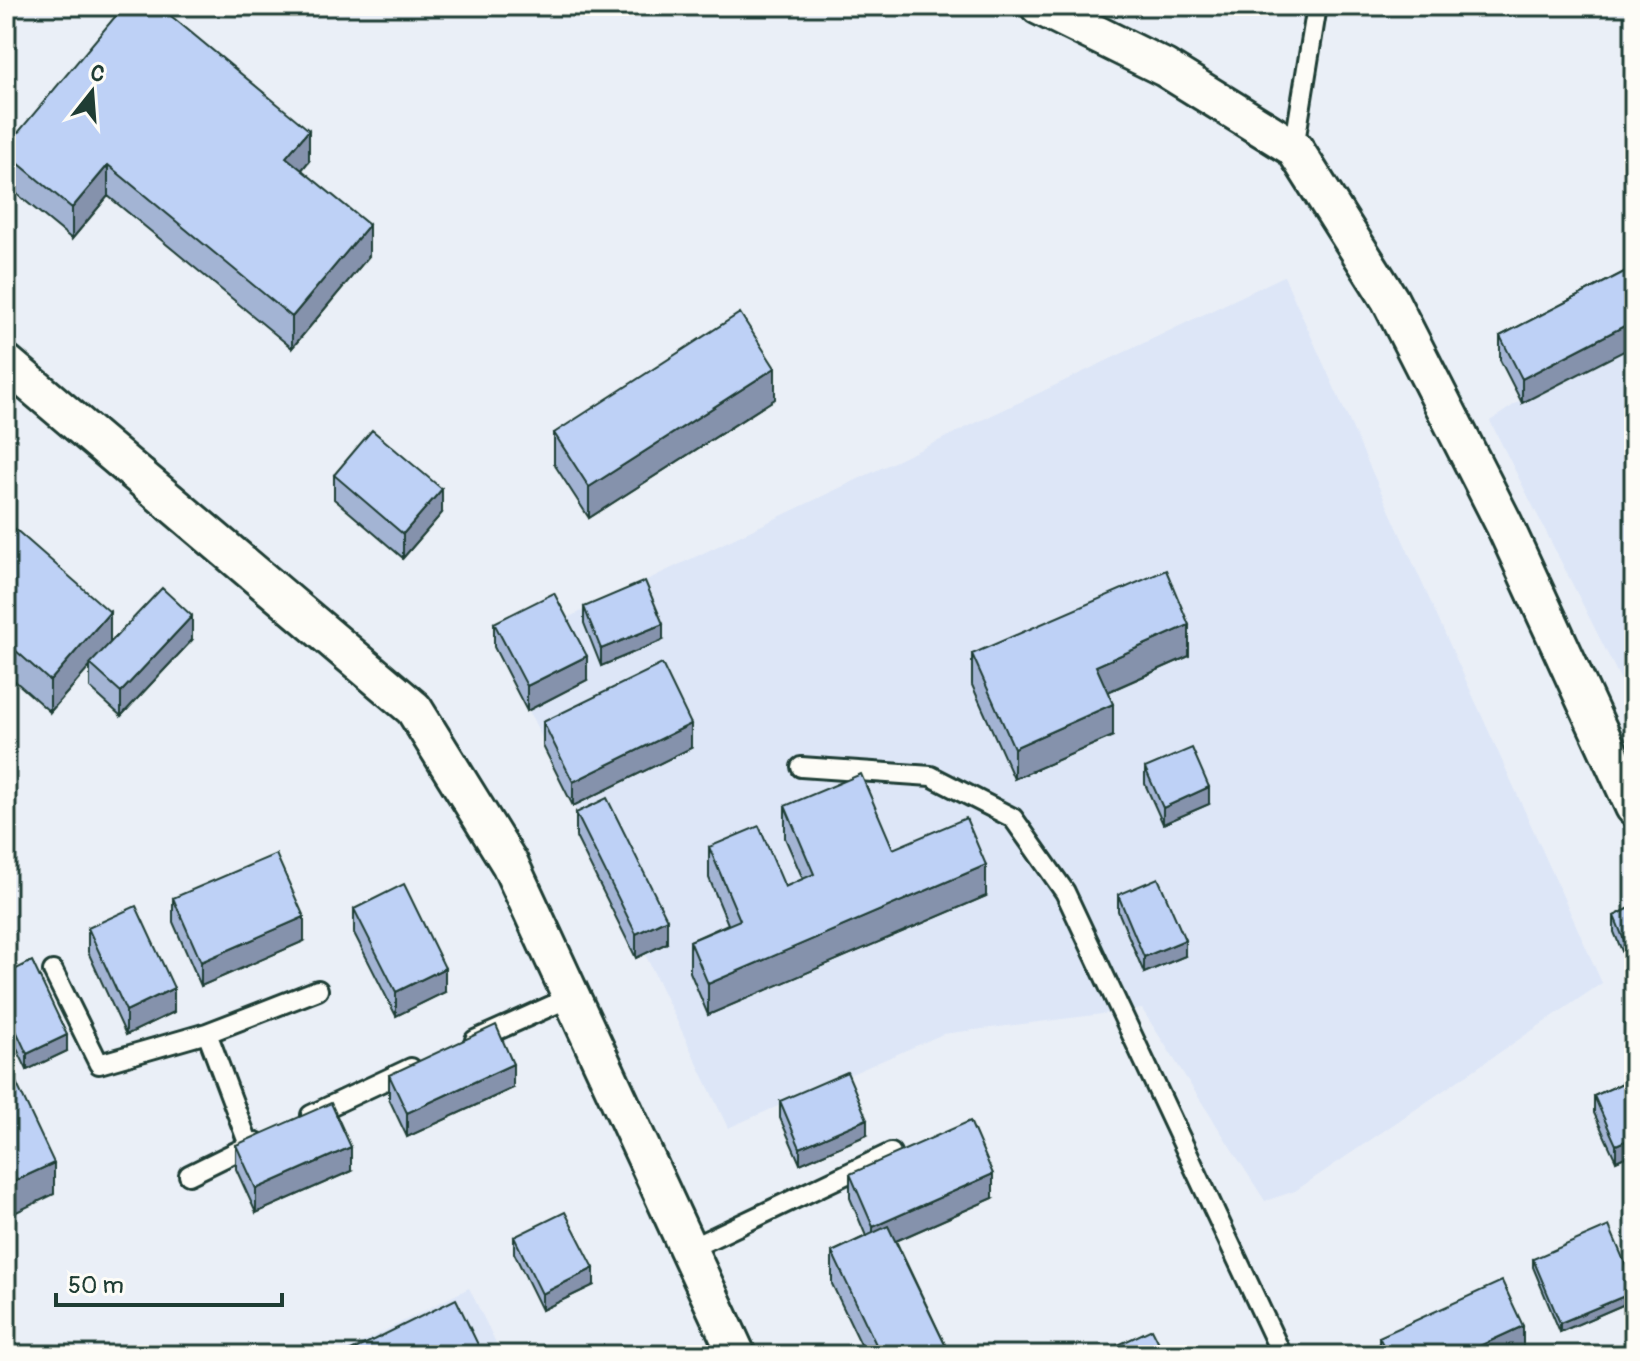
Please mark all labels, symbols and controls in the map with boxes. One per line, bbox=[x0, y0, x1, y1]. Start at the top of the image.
north arrow bbox=[52, 52, 132, 132]
text: С bbox=[87, 58, 109, 89]
scale bar bbox=[56, 1257, 282, 1307]
text: 50 m bbox=[68, 1271, 124, 1300]

